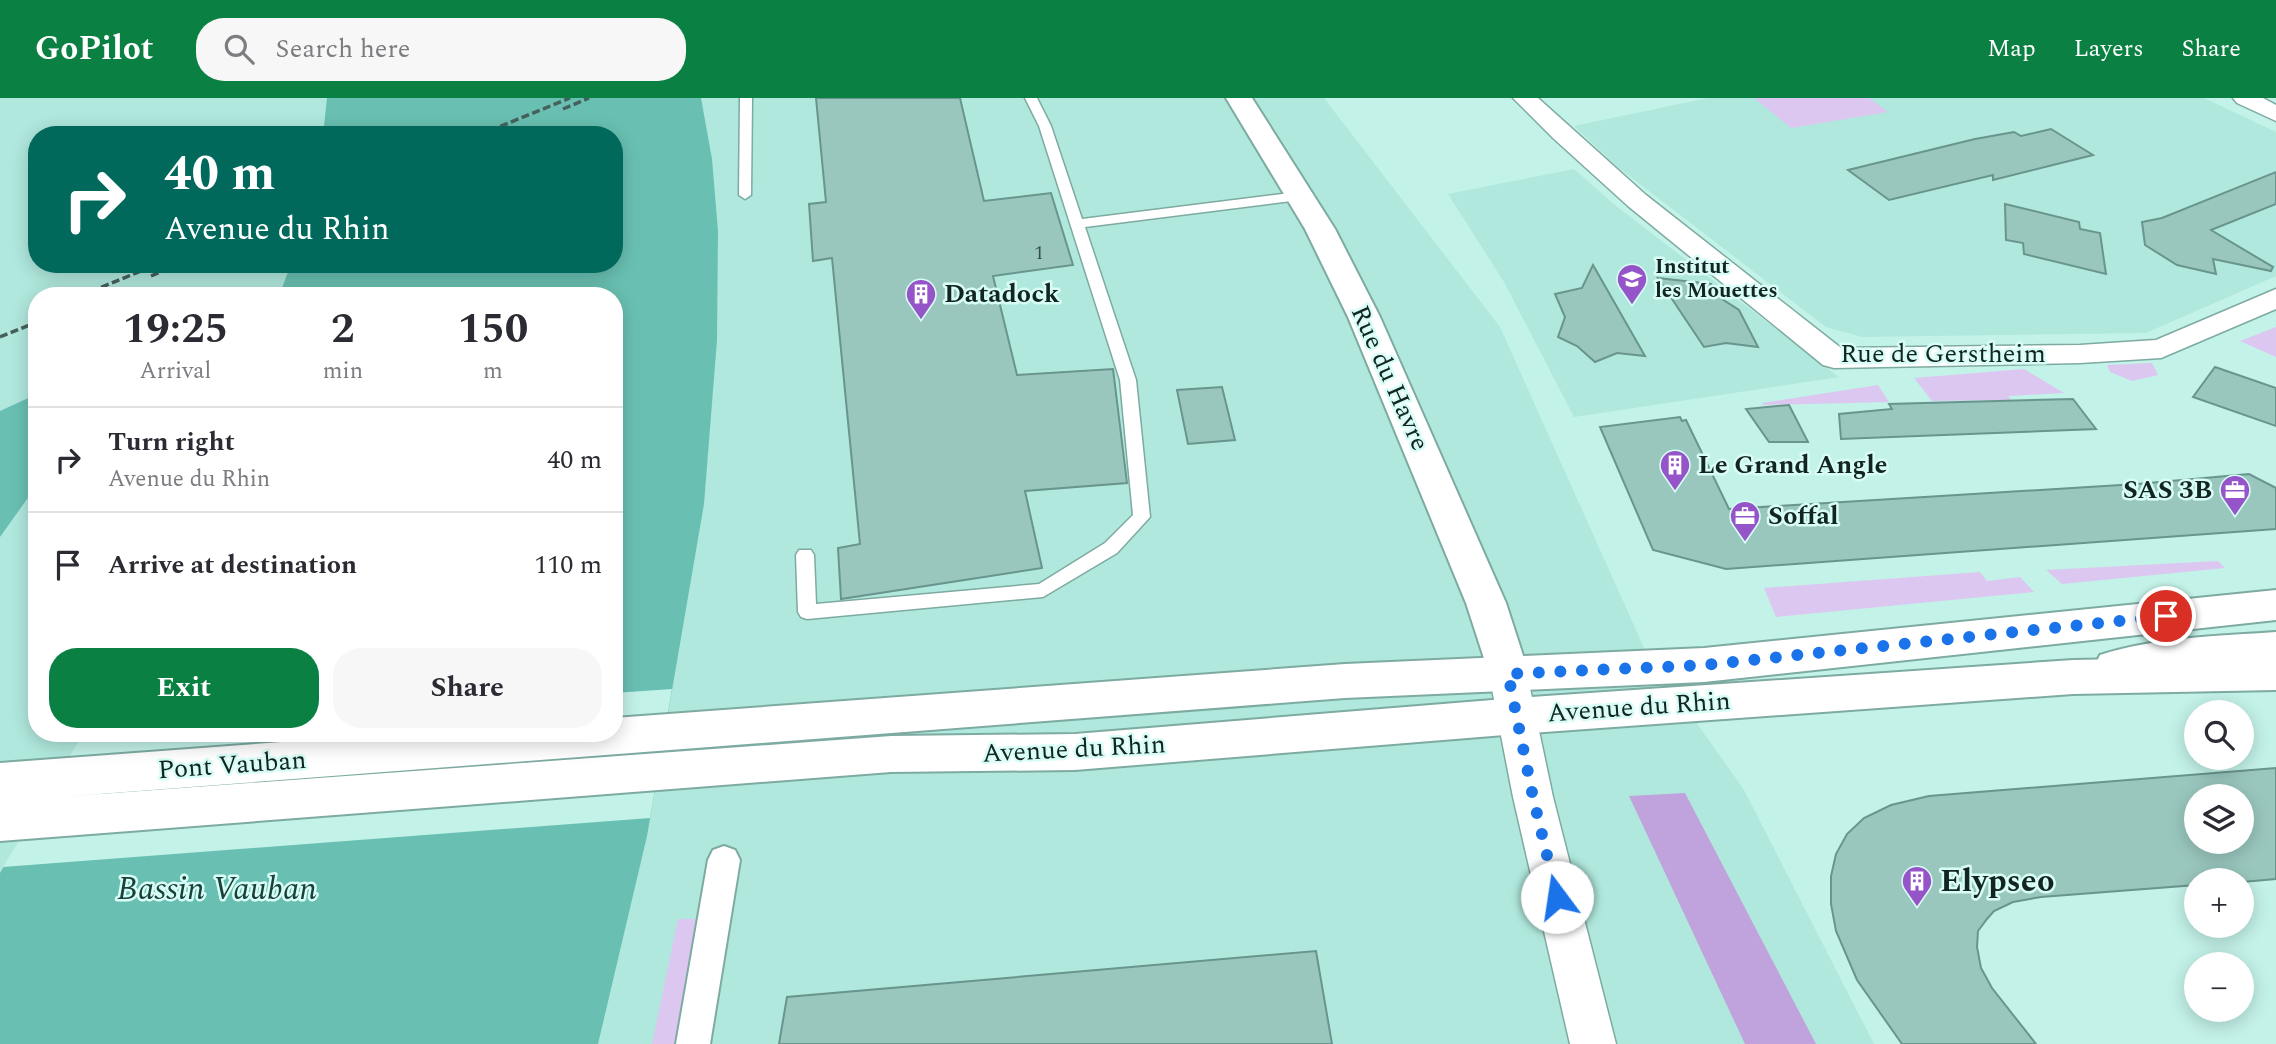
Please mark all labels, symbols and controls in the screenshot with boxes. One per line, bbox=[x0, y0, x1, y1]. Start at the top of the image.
search box bbox=[196, 18, 686, 81]
text: GoPilot bbox=[35, 24, 154, 74]
text: Search here bbox=[276, 29, 410, 69]
icon: search bbox=[220, 30, 258, 68]
text: Map bbox=[1987, 31, 2036, 67]
text: Layers bbox=[2074, 31, 2144, 67]
text: Share bbox=[2182, 31, 2241, 67]
text: 40 m bbox=[164, 137, 275, 212]
icon: right bbox=[49, 154, 140, 245]
text: Avenue du Rhin bbox=[164, 205, 390, 254]
house number: 1 bbox=[1034, 239, 1044, 268]
place label: Institut les Mouettes bbox=[1655, 251, 1778, 307]
school or university icon: Institut les Mouettes bbox=[1615, 262, 1649, 306]
place label: Datadock bbox=[944, 274, 1060, 314]
building icon: Datadock bbox=[904, 277, 938, 321]
text: 19:25 bbox=[123, 298, 228, 361]
text: 2 bbox=[331, 298, 355, 361]
text: 150 bbox=[458, 298, 528, 361]
street label: Rue du Havre bbox=[1340, 299, 1440, 457]
street label: Rue de Gerstheim bbox=[1840, 334, 2046, 374]
text: Arrival bbox=[140, 354, 211, 389]
text: min bbox=[323, 354, 363, 389]
text: m bbox=[483, 354, 503, 389]
text: Turn right bbox=[108, 422, 235, 462]
text: 40 m bbox=[547, 440, 602, 480]
icon: right bbox=[49, 441, 87, 479]
place label: Le Grand Angle bbox=[1698, 445, 1888, 485]
building icon: Le Grand Angle bbox=[1658, 448, 1692, 492]
text: Avenue du Rhin bbox=[108, 462, 270, 497]
place label: SAS 3B bbox=[2123, 470, 2212, 510]
office icon: SAS 3B bbox=[2218, 473, 2252, 517]
place label: Soffal bbox=[1768, 496, 1838, 536]
office icon: Soffal bbox=[1728, 499, 1762, 543]
text: Arrive at destination bbox=[108, 545, 357, 585]
text: 110 m bbox=[534, 545, 602, 585]
icon: arrive bbox=[49, 546, 87, 584]
pin bbox=[2136, 586, 2196, 646]
icon: arrive bbox=[2147, 597, 2185, 635]
button: Exit bbox=[49, 648, 319, 728]
button: Share bbox=[333, 648, 602, 728]
street label: Avenue du Rhin bbox=[1546, 681, 1732, 733]
map controls bbox=[2184, 700, 2254, 1022]
button: search bbox=[2184, 700, 2254, 770]
street label: Avenue du Rhin bbox=[981, 724, 1167, 774]
street label: Pont Vauban bbox=[156, 740, 308, 790]
button: layers bbox=[2184, 784, 2254, 854]
place label: Elypseo bbox=[1940, 857, 2054, 906]
position arrow bbox=[1520, 860, 1594, 934]
water label: Bassin Vauban bbox=[117, 864, 317, 914]
building icon: Elypseo bbox=[1900, 864, 1934, 908]
button: + bbox=[2184, 868, 2254, 938]
button: − bbox=[2184, 952, 2254, 1022]

